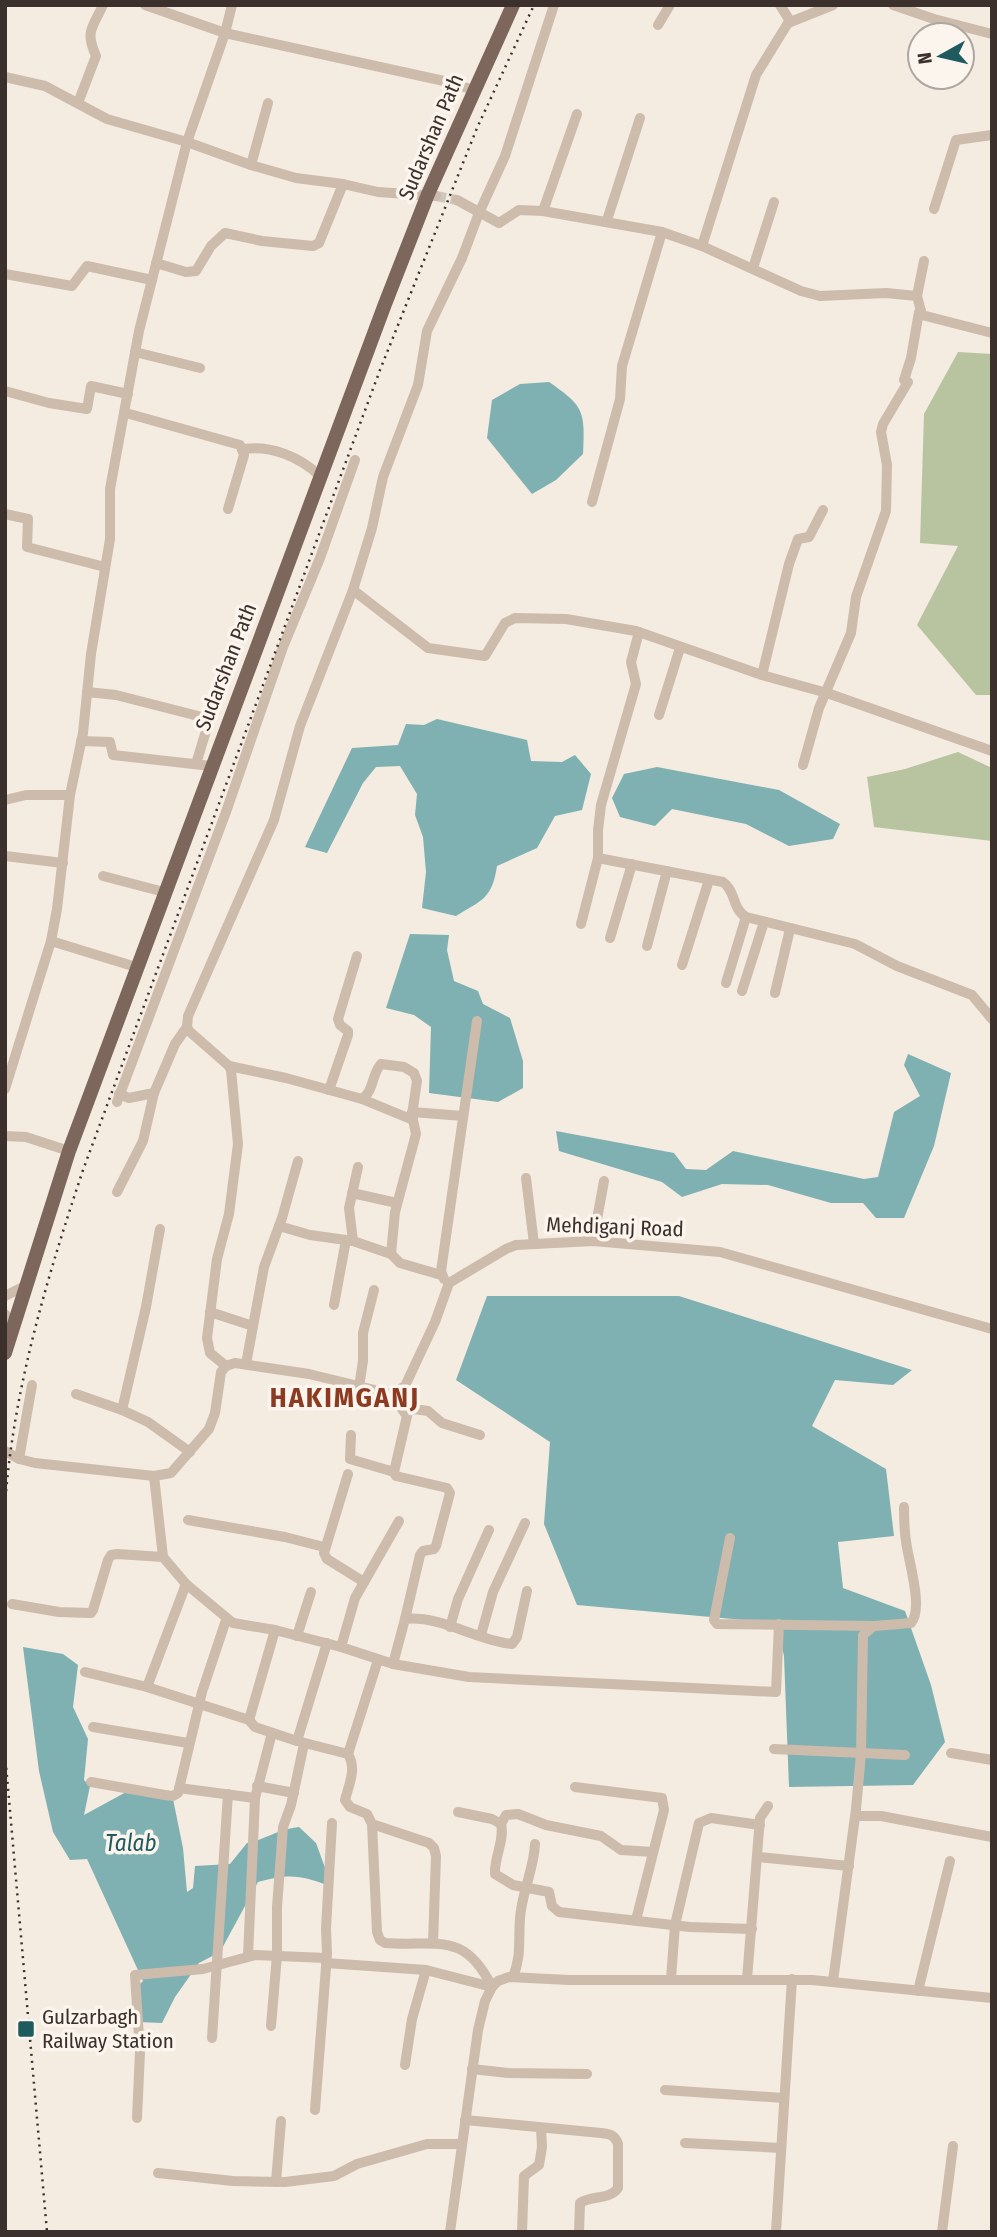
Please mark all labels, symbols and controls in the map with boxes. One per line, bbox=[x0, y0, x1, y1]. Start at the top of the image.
north arrow bbox=[906, 21, 976, 91]
text: N bbox=[912, 51, 937, 66]
street label: Sudarshan Path bbox=[393, 70, 469, 204]
street label: Sudarshan Path bbox=[190, 600, 262, 734]
street label: Mehdiganj Road bbox=[546, 1212, 684, 1242]
district label: HAKIMGANJ bbox=[270, 1381, 420, 1414]
water label: Talab bbox=[105, 1829, 157, 1857]
place label: Gulzarbagh Railway Station bbox=[42, 2004, 174, 2054]
marker: Gulzarbagh Railway Station bbox=[16, 2019, 36, 2039]

